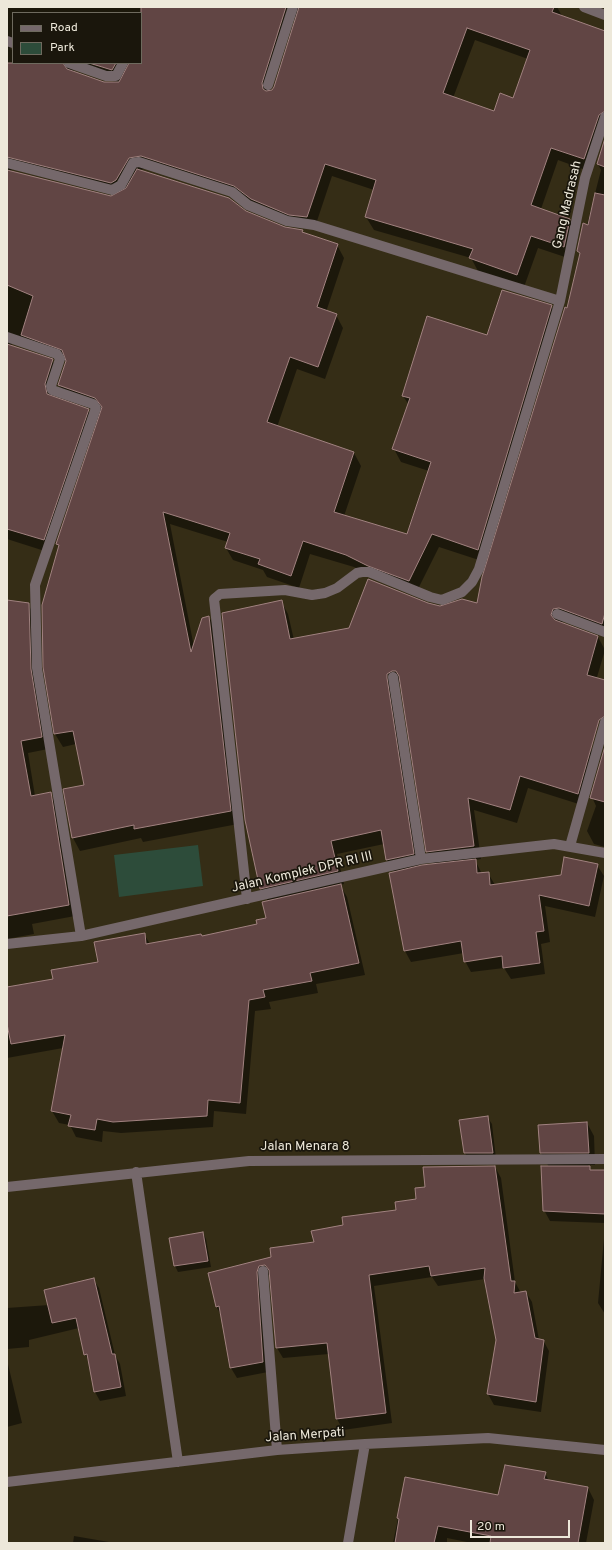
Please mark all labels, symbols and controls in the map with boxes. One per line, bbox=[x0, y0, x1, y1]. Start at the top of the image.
legend bbox=[12, 12, 142, 64]
text: Road bbox=[50, 20, 78, 36]
text: Park bbox=[50, 40, 75, 56]
street label: Gang Madrasah bbox=[550, 159, 586, 251]
street label: Jalan Komplek DPR RI III bbox=[230, 849, 374, 897]
street label: Jalan Menara 8 bbox=[260, 1139, 350, 1155]
street label: Jalan Merpati bbox=[265, 1425, 345, 1447]
scale bar bbox=[472, 1512, 572, 1538]
text: 20 m bbox=[477, 1519, 505, 1535]

